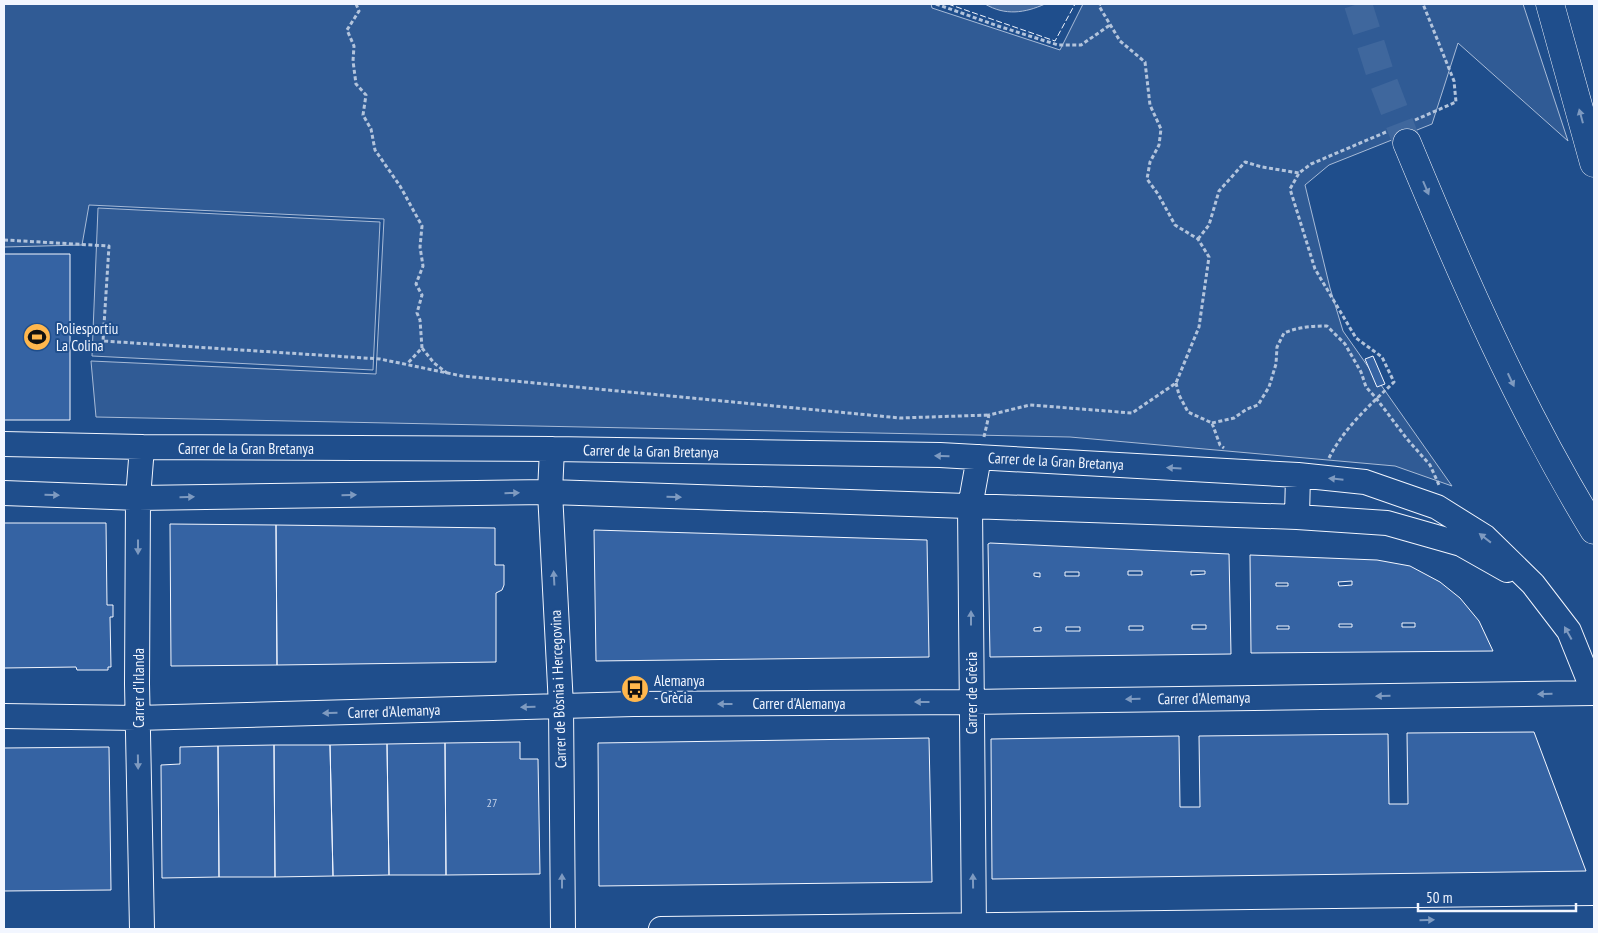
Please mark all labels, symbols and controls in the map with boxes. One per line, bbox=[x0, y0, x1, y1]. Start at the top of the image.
one-way arrow bbox=[1577, 108, 1585, 123]
one-way arrow bbox=[1422, 181, 1430, 196]
place label: Poliesportiu La Colina bbox=[56, 319, 118, 355]
sports icon: Poliesportiu La Colina bbox=[22, 322, 52, 352]
one-way arrow bbox=[1507, 373, 1515, 387]
street label: Carrer de la Gran Bretanya bbox=[178, 439, 314, 458]
street label: Carrer de la Gran Bretanya bbox=[583, 440, 719, 462]
street label: Carrer de la Gran Bretanya bbox=[988, 448, 1124, 474]
one-way arrow bbox=[934, 451, 950, 459]
one-way arrow bbox=[1166, 464, 1182, 472]
one-way arrow bbox=[1328, 475, 1344, 483]
one-way arrow bbox=[504, 489, 520, 497]
one-way arrow bbox=[45, 491, 61, 499]
one-way arrow bbox=[341, 491, 357, 499]
one-way arrow bbox=[179, 493, 195, 501]
one-way arrow bbox=[666, 493, 682, 501]
one-way arrow bbox=[1478, 533, 1492, 543]
one-way arrow bbox=[134, 539, 142, 555]
one-way arrow bbox=[550, 570, 558, 586]
street label: Carrer de Bòsnia i Hercegovina bbox=[546, 610, 570, 768]
one-way arrow bbox=[967, 610, 975, 626]
one-way arrow bbox=[1564, 625, 1572, 640]
street label: Carrer d'Irlanda bbox=[129, 648, 148, 728]
street label: Carrer de Grècia bbox=[962, 652, 981, 734]
place label: Alemanya - Grècia bbox=[654, 671, 705, 707]
bus stop icon: Alemanya - Grècia bbox=[620, 674, 650, 704]
street label: Carrer d'Alemanya bbox=[1157, 688, 1251, 708]
one-way arrow bbox=[1537, 690, 1553, 698]
one-way arrow bbox=[1375, 692, 1391, 700]
street label: Carrer d'Alemanya bbox=[753, 694, 845, 713]
one-way arrow bbox=[1125, 695, 1141, 703]
one-way arrow bbox=[914, 698, 930, 706]
street label: Carrer d'Alemanya bbox=[347, 700, 441, 722]
one-way arrow bbox=[717, 700, 733, 708]
one-way arrow bbox=[519, 703, 535, 711]
one-way arrow bbox=[322, 709, 338, 717]
one-way arrow bbox=[135, 754, 143, 770]
house number: 27 bbox=[487, 795, 497, 810]
one-way arrow bbox=[558, 872, 566, 888]
one-way arrow bbox=[969, 872, 977, 888]
scale bar bbox=[1418, 880, 1576, 912]
text: 50 m bbox=[1426, 888, 1452, 907]
one-way arrow bbox=[1420, 916, 1436, 924]

